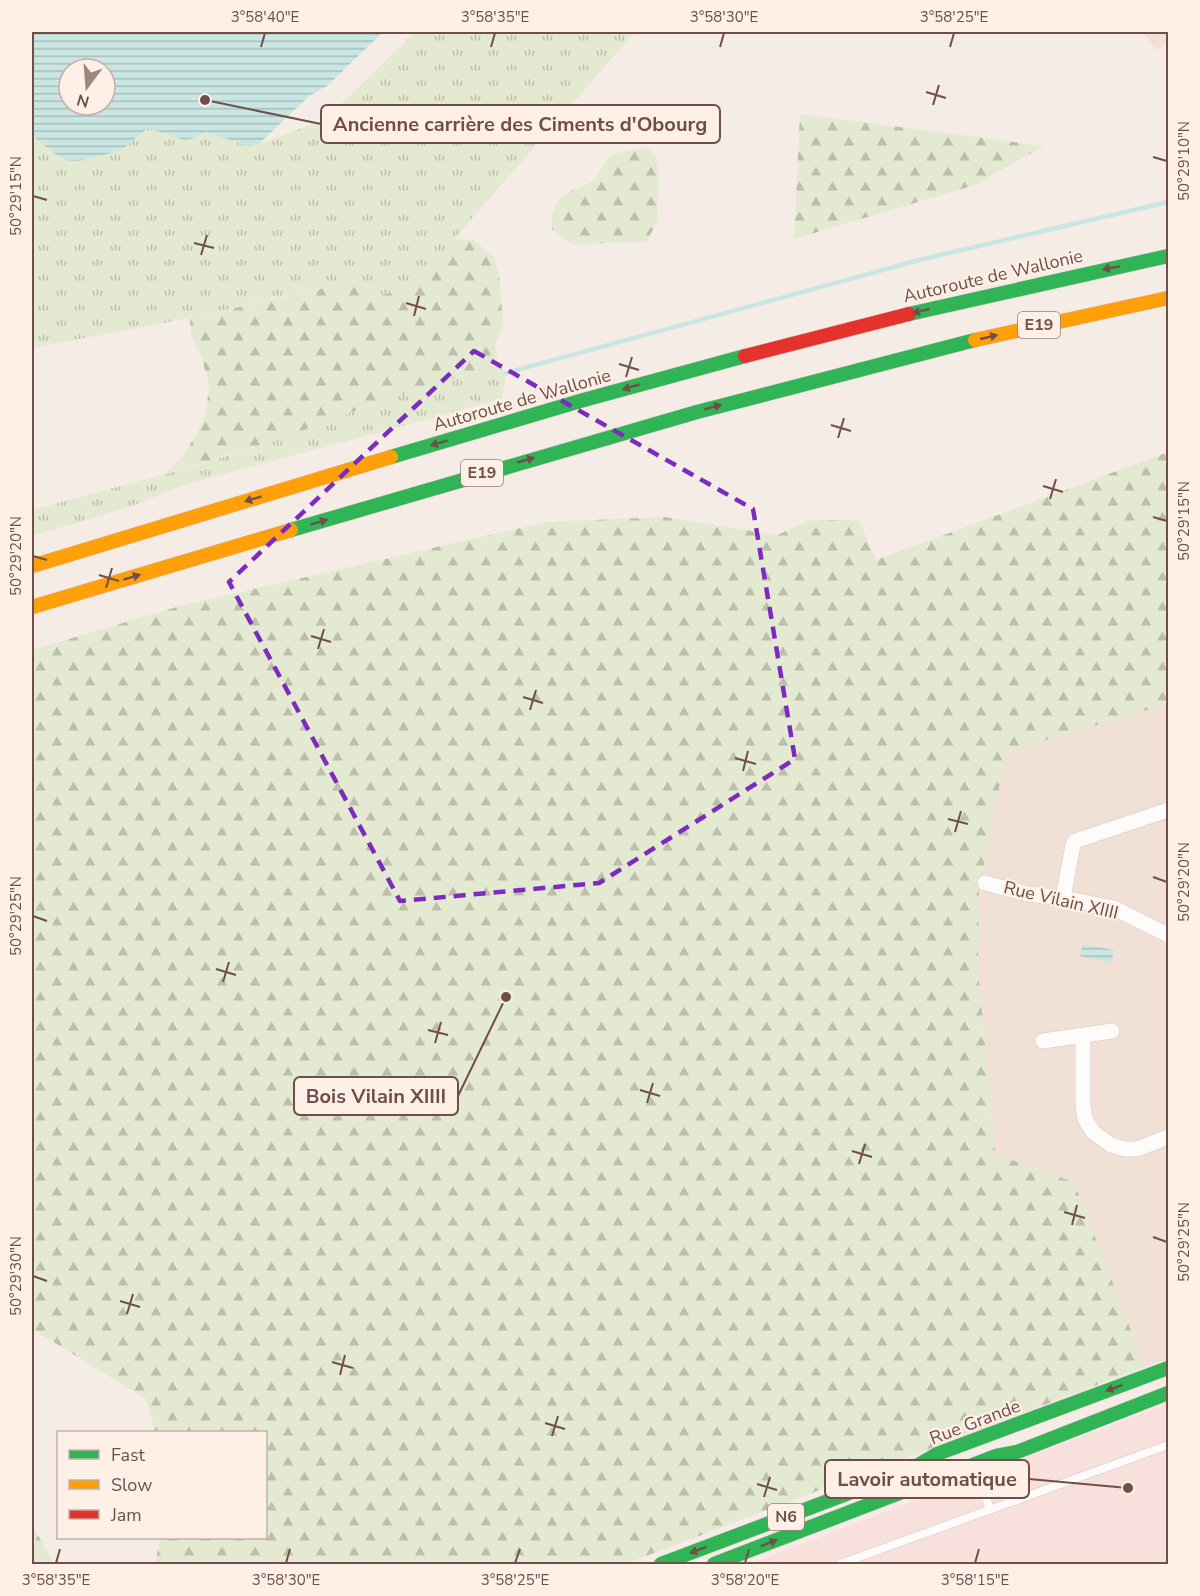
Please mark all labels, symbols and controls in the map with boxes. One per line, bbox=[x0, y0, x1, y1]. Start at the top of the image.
text: 3°58'40"E bbox=[231, 7, 299, 27]
text: 3°58'35"E bbox=[461, 7, 529, 27]
text: 3°58'30"E bbox=[690, 7, 758, 27]
text: 3°58'25"E bbox=[920, 7, 988, 27]
north arrow bbox=[57, 57, 117, 117]
text: N bbox=[74, 88, 92, 113]
callout: Ancienne carrière des Ciments d'Obourg bbox=[321, 105, 720, 143]
text: Ancienne carrière des Ciments d'Obourg bbox=[333, 111, 707, 138]
text: 50°29'10"N bbox=[1174, 121, 1194, 201]
text: 50°29'15"N bbox=[6, 156, 26, 236]
street label: Autoroute de Wallonie bbox=[901, 244, 1085, 308]
one-way arrow bbox=[1101, 264, 1120, 273]
one-way arrow bbox=[911, 307, 930, 316]
road number: E19 bbox=[1018, 312, 1060, 338]
one-way arrow bbox=[979, 331, 998, 341]
street label: Autoroute de Wallonie bbox=[430, 363, 614, 437]
one-way arrow bbox=[622, 383, 640, 392]
one-way arrow bbox=[705, 402, 723, 411]
one-way arrow bbox=[430, 439, 448, 448]
one-way arrow bbox=[517, 455, 535, 464]
road number: E19 bbox=[461, 460, 503, 486]
text: 50°29'15"N bbox=[1174, 481, 1194, 561]
one-way arrow bbox=[243, 495, 261, 504]
text: 50°29'20"N bbox=[6, 516, 26, 596]
one-way arrow bbox=[310, 517, 328, 526]
one-way arrow bbox=[123, 572, 141, 581]
text: 50°29'20"N bbox=[1174, 842, 1194, 922]
street label: Rue Vilain XIIII bbox=[1001, 875, 1121, 925]
text: 50°29'25"N bbox=[6, 876, 26, 956]
callout: Bois Vilain XIIII bbox=[294, 1077, 458, 1115]
text: Bois Vilain XIIII bbox=[306, 1083, 446, 1110]
text: 50°29'25"N bbox=[1174, 1202, 1194, 1282]
text: 50°29'30"N bbox=[6, 1236, 26, 1316]
one-way arrow bbox=[1105, 1384, 1123, 1394]
street label: Rue Grande bbox=[926, 1394, 1024, 1450]
legend bbox=[57, 1431, 267, 1539]
text: Fast bbox=[111, 1443, 146, 1467]
callout: Lavoir automatique bbox=[825, 1460, 1029, 1498]
text: Lavoir automatique bbox=[837, 1466, 1017, 1493]
text: Slow bbox=[111, 1473, 152, 1497]
text: Jam bbox=[110, 1503, 142, 1527]
road number: N6 bbox=[768, 1504, 804, 1530]
one-way arrow bbox=[760, 1538, 778, 1548]
one-way arrow bbox=[689, 1546, 707, 1556]
text: 3°58'35"E bbox=[22, 1570, 90, 1590]
text: 3°58'30"E bbox=[252, 1570, 320, 1590]
text: 3°58'25"E bbox=[481, 1570, 549, 1590]
text: 3°58'20"E bbox=[711, 1570, 779, 1590]
text: 3°58'15"E bbox=[941, 1570, 1009, 1590]

